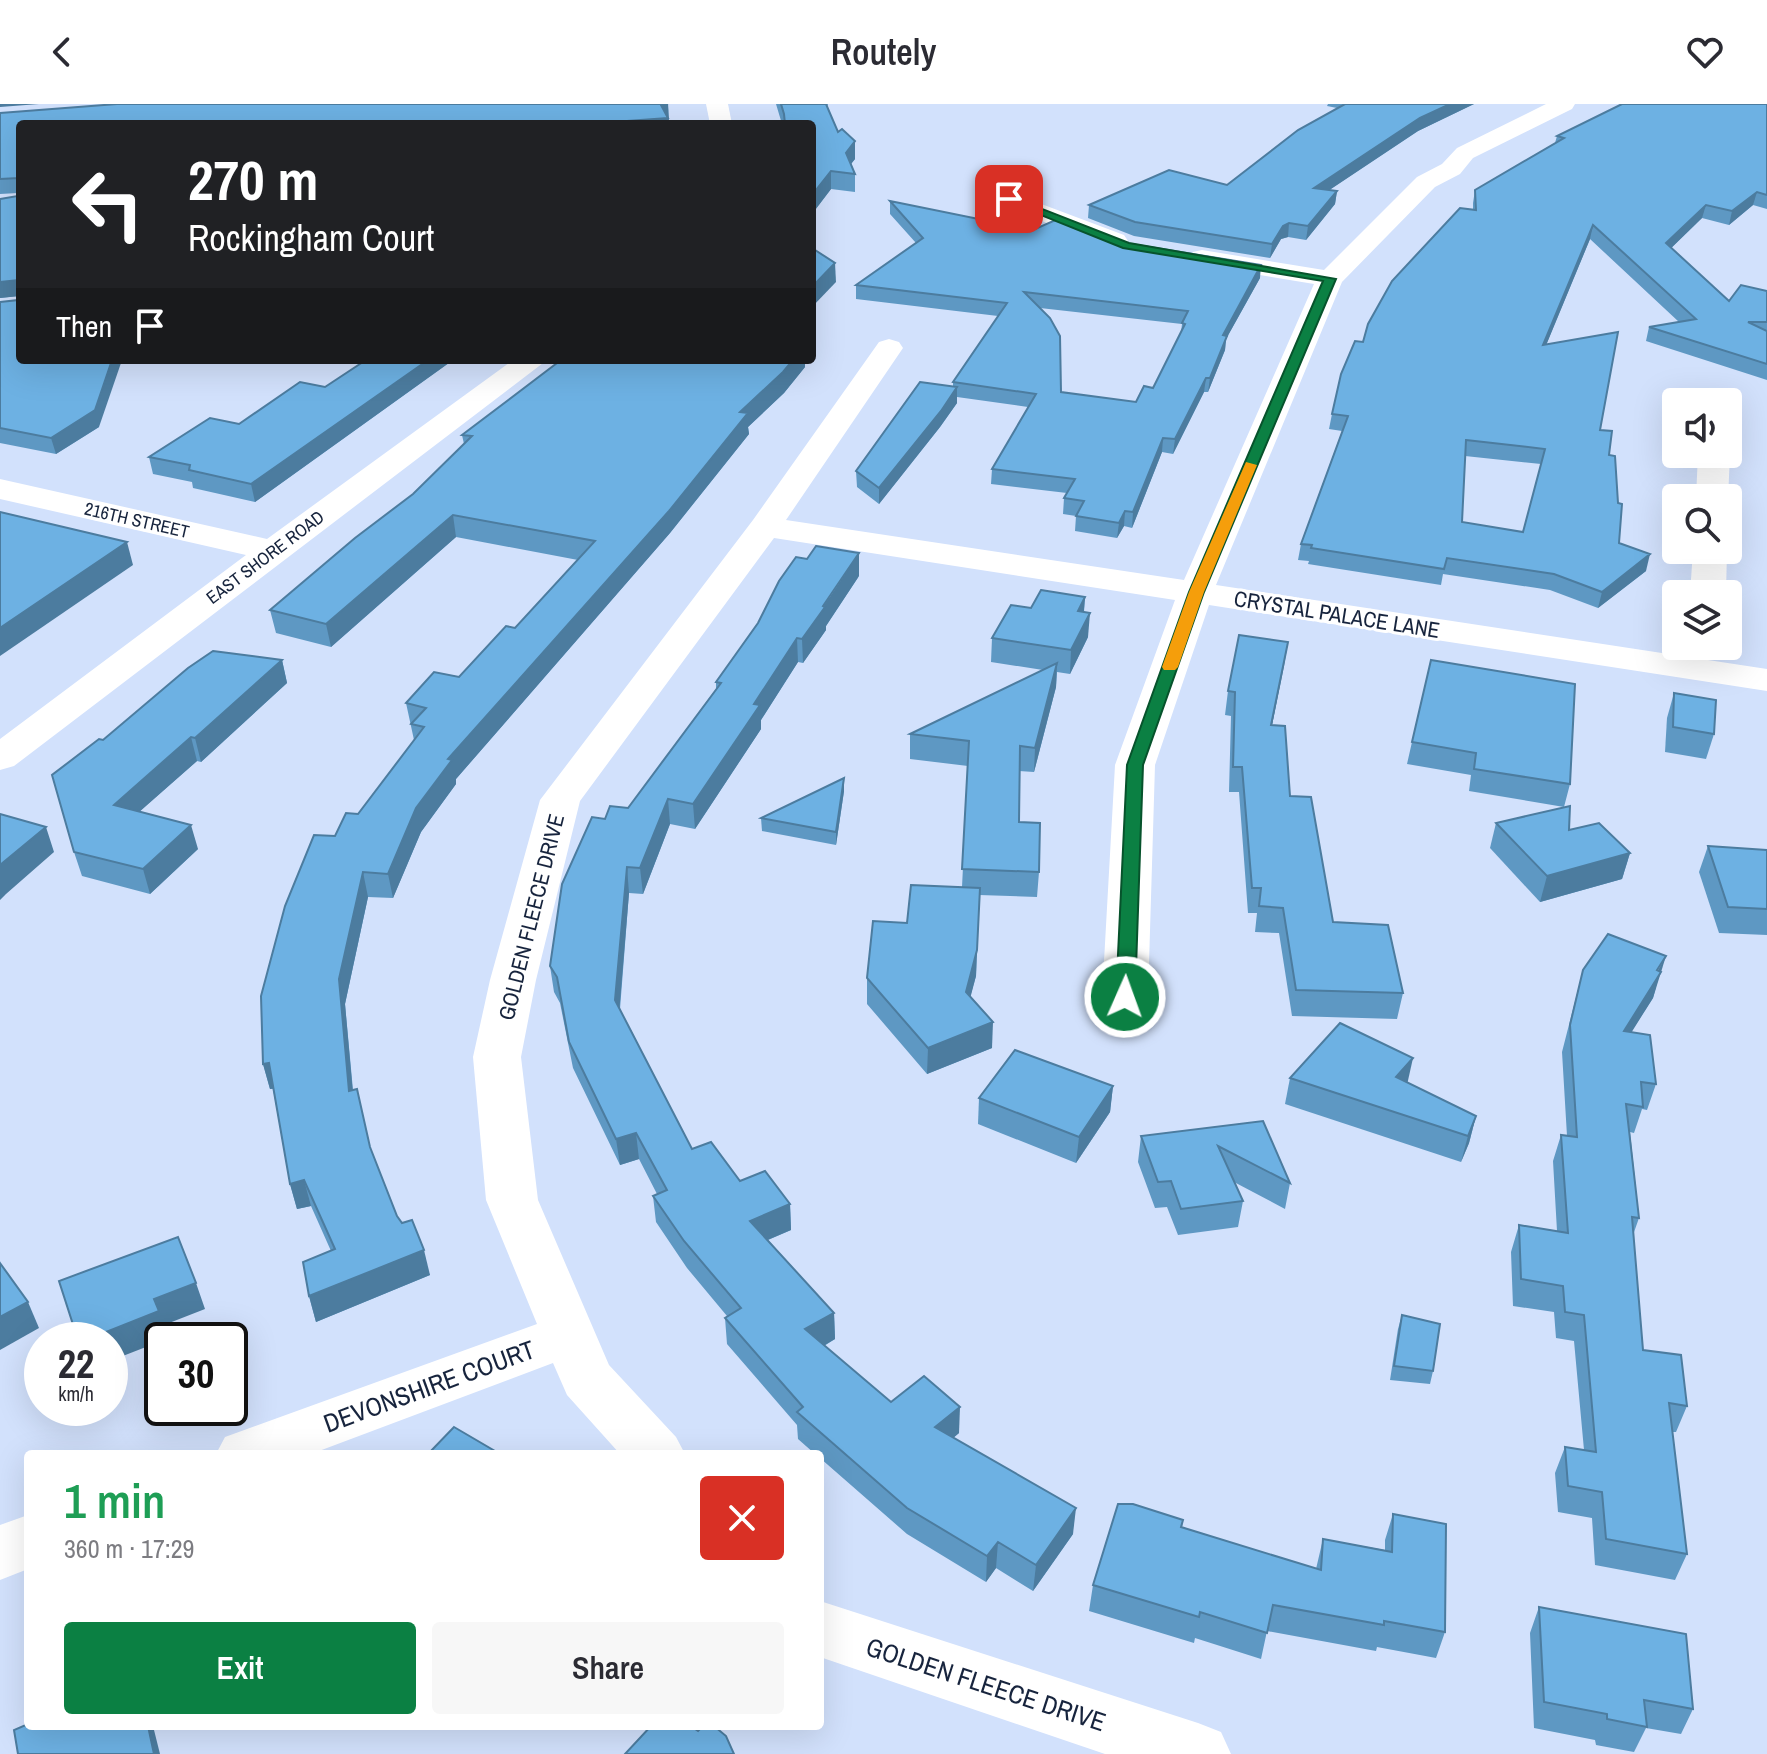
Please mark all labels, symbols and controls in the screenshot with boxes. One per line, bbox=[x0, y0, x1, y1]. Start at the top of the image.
text: Routely bbox=[831, 28, 936, 76]
icon: back bbox=[40, 30, 84, 74]
icon: heart bbox=[1683, 30, 1727, 74]
text: 270 m bbox=[188, 142, 318, 217]
icon: left bbox=[56, 152, 160, 256]
pin bbox=[975, 165, 1043, 233]
icon: arrive bbox=[987, 177, 1031, 221]
text: Rockingham Court bbox=[188, 214, 434, 262]
icon: arrive bbox=[128, 304, 172, 348]
text: Then bbox=[56, 306, 112, 346]
map controls bbox=[1662, 388, 1742, 660]
button: sound bbox=[1662, 388, 1742, 468]
button: search bbox=[1662, 484, 1742, 564]
street label: 216TH STREET bbox=[82, 496, 192, 544]
street label: EAST SHORE ROAD bbox=[201, 504, 329, 610]
button: layers bbox=[1662, 580, 1742, 660]
street label: CRYSTAL PALACE LANE bbox=[1232, 583, 1442, 645]
street label: GOLDEN FLEECE DRIVE bbox=[491, 811, 571, 1023]
position arrow bbox=[1083, 955, 1167, 1039]
speed limit sign: 30 bbox=[144, 1322, 248, 1426]
street label: DEVONSHIRE COURT bbox=[319, 1332, 539, 1440]
text: 22 bbox=[58, 1337, 94, 1390]
text: km/h bbox=[58, 1380, 94, 1407]
text: 1 min bbox=[64, 1468, 165, 1533]
button: close bbox=[700, 1476, 784, 1560]
text: 360 m · 17:29 bbox=[64, 1531, 194, 1566]
button: Exit bbox=[64, 1622, 416, 1714]
button: Share bbox=[432, 1622, 784, 1714]
street label: GOLDEN FLEECE DRIVE bbox=[862, 1629, 1110, 1739]

